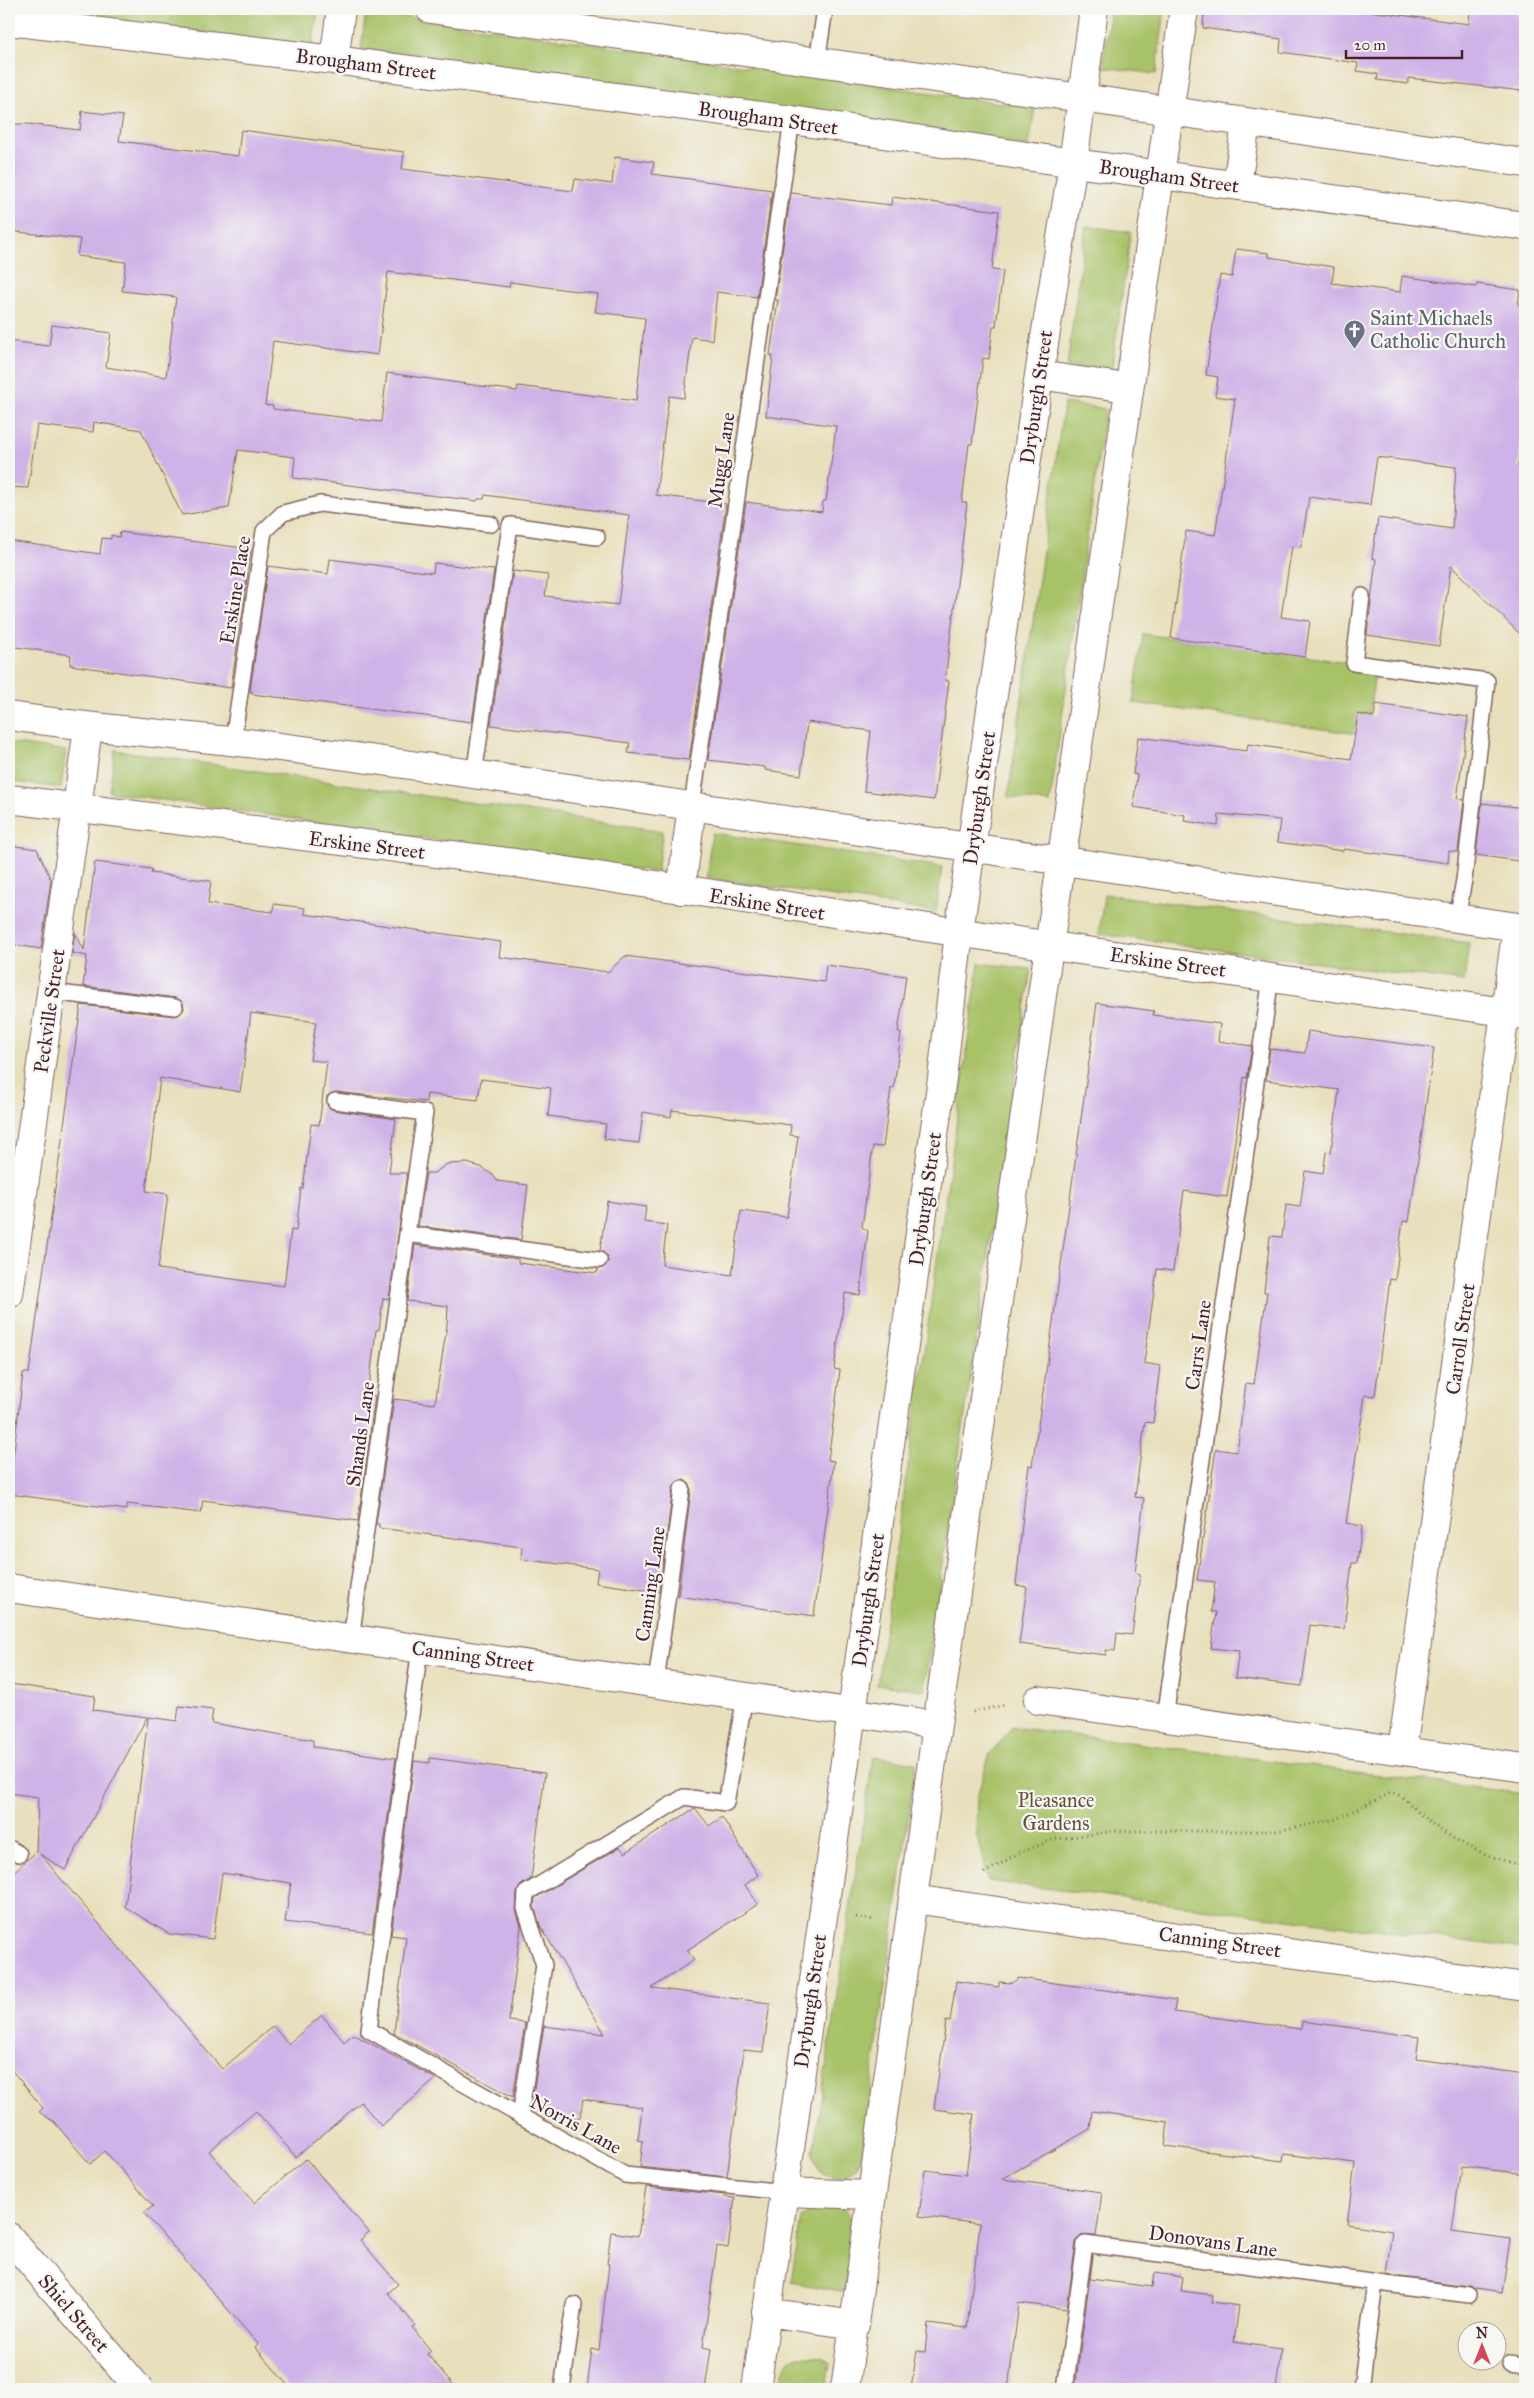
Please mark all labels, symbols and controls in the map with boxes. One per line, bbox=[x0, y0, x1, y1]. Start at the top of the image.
scale bar bbox=[1346, 28, 1463, 60]
text: 20 m bbox=[1354, 36, 1386, 54]
street label: Brougham Street bbox=[294, 43, 437, 86]
street label: Brougham Street bbox=[696, 96, 840, 141]
street label: Brougham Street bbox=[1097, 154, 1241, 199]
place label: Saint Michaels Catholic Church bbox=[1370, 306, 1506, 353]
church icon: Saint Michaels Catholic Church bbox=[1342, 318, 1366, 349]
street label: Dryburgh Street bbox=[1015, 329, 1058, 466]
street label: Mugg Lane bbox=[702, 411, 741, 510]
street label: Erskine Place bbox=[215, 534, 255, 646]
street label: Dryburgh Street bbox=[958, 730, 1001, 867]
street label: Erskine Street bbox=[307, 826, 427, 864]
street label: Erskine Street bbox=[707, 883, 827, 925]
street label: Erskine Street bbox=[1108, 942, 1228, 982]
street label: Peckville Street bbox=[28, 947, 70, 1075]
street label: Dryburgh Street bbox=[904, 1131, 947, 1268]
street label: Carroll Street bbox=[1440, 1282, 1480, 1396]
street label: Carrs Lane bbox=[1180, 1298, 1216, 1392]
street label: Shands Lane bbox=[341, 1380, 379, 1488]
street label: Canning Lane bbox=[630, 1525, 671, 1643]
street label: Dryburgh Street bbox=[847, 1532, 890, 1669]
street label: Canning Street bbox=[410, 1636, 536, 1677]
park label: Pleasance Gardens bbox=[1018, 1788, 1094, 1835]
street label: Canning Street bbox=[1157, 1922, 1283, 1963]
street label: Dryburgh Street bbox=[789, 1933, 832, 2070]
street label: Norris Lane bbox=[526, 2089, 626, 2159]
street label: Donovans Lane bbox=[1147, 2220, 1279, 2262]
street label: Shiel Street bbox=[34, 2269, 114, 2357]
north arrow bbox=[1456, 2320, 1506, 2370]
text: N bbox=[1476, 2325, 1488, 2342]

